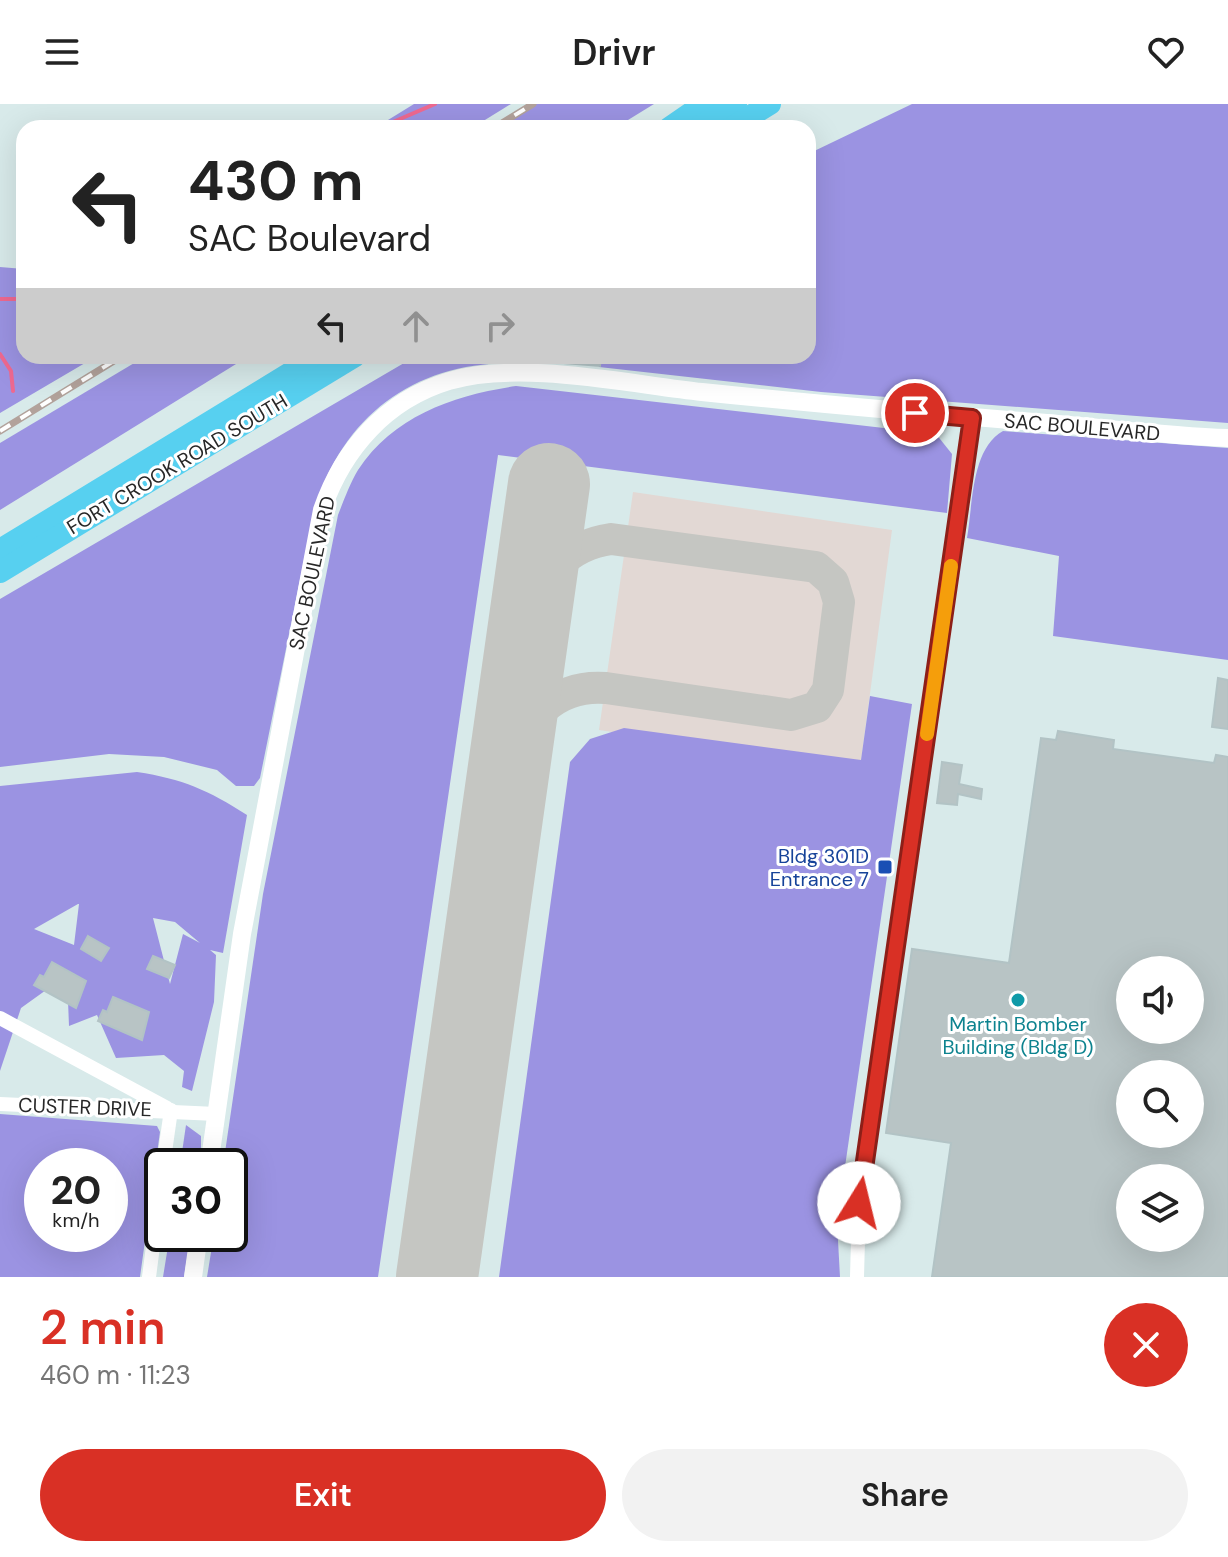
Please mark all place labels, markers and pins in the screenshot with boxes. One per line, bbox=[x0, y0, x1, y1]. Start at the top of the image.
pin bbox=[881, 379, 949, 447]
place label: Bldg 301D Entrance 7 bbox=[770, 843, 869, 892]
marker: Bldg 301D Entrance 7 bbox=[876, 858, 894, 876]
marker: Martin Bomber Building (Bldg D) bbox=[1009, 991, 1027, 1009]
place label: Martin Bomber Building (Bldg D) bbox=[943, 1011, 1093, 1060]

